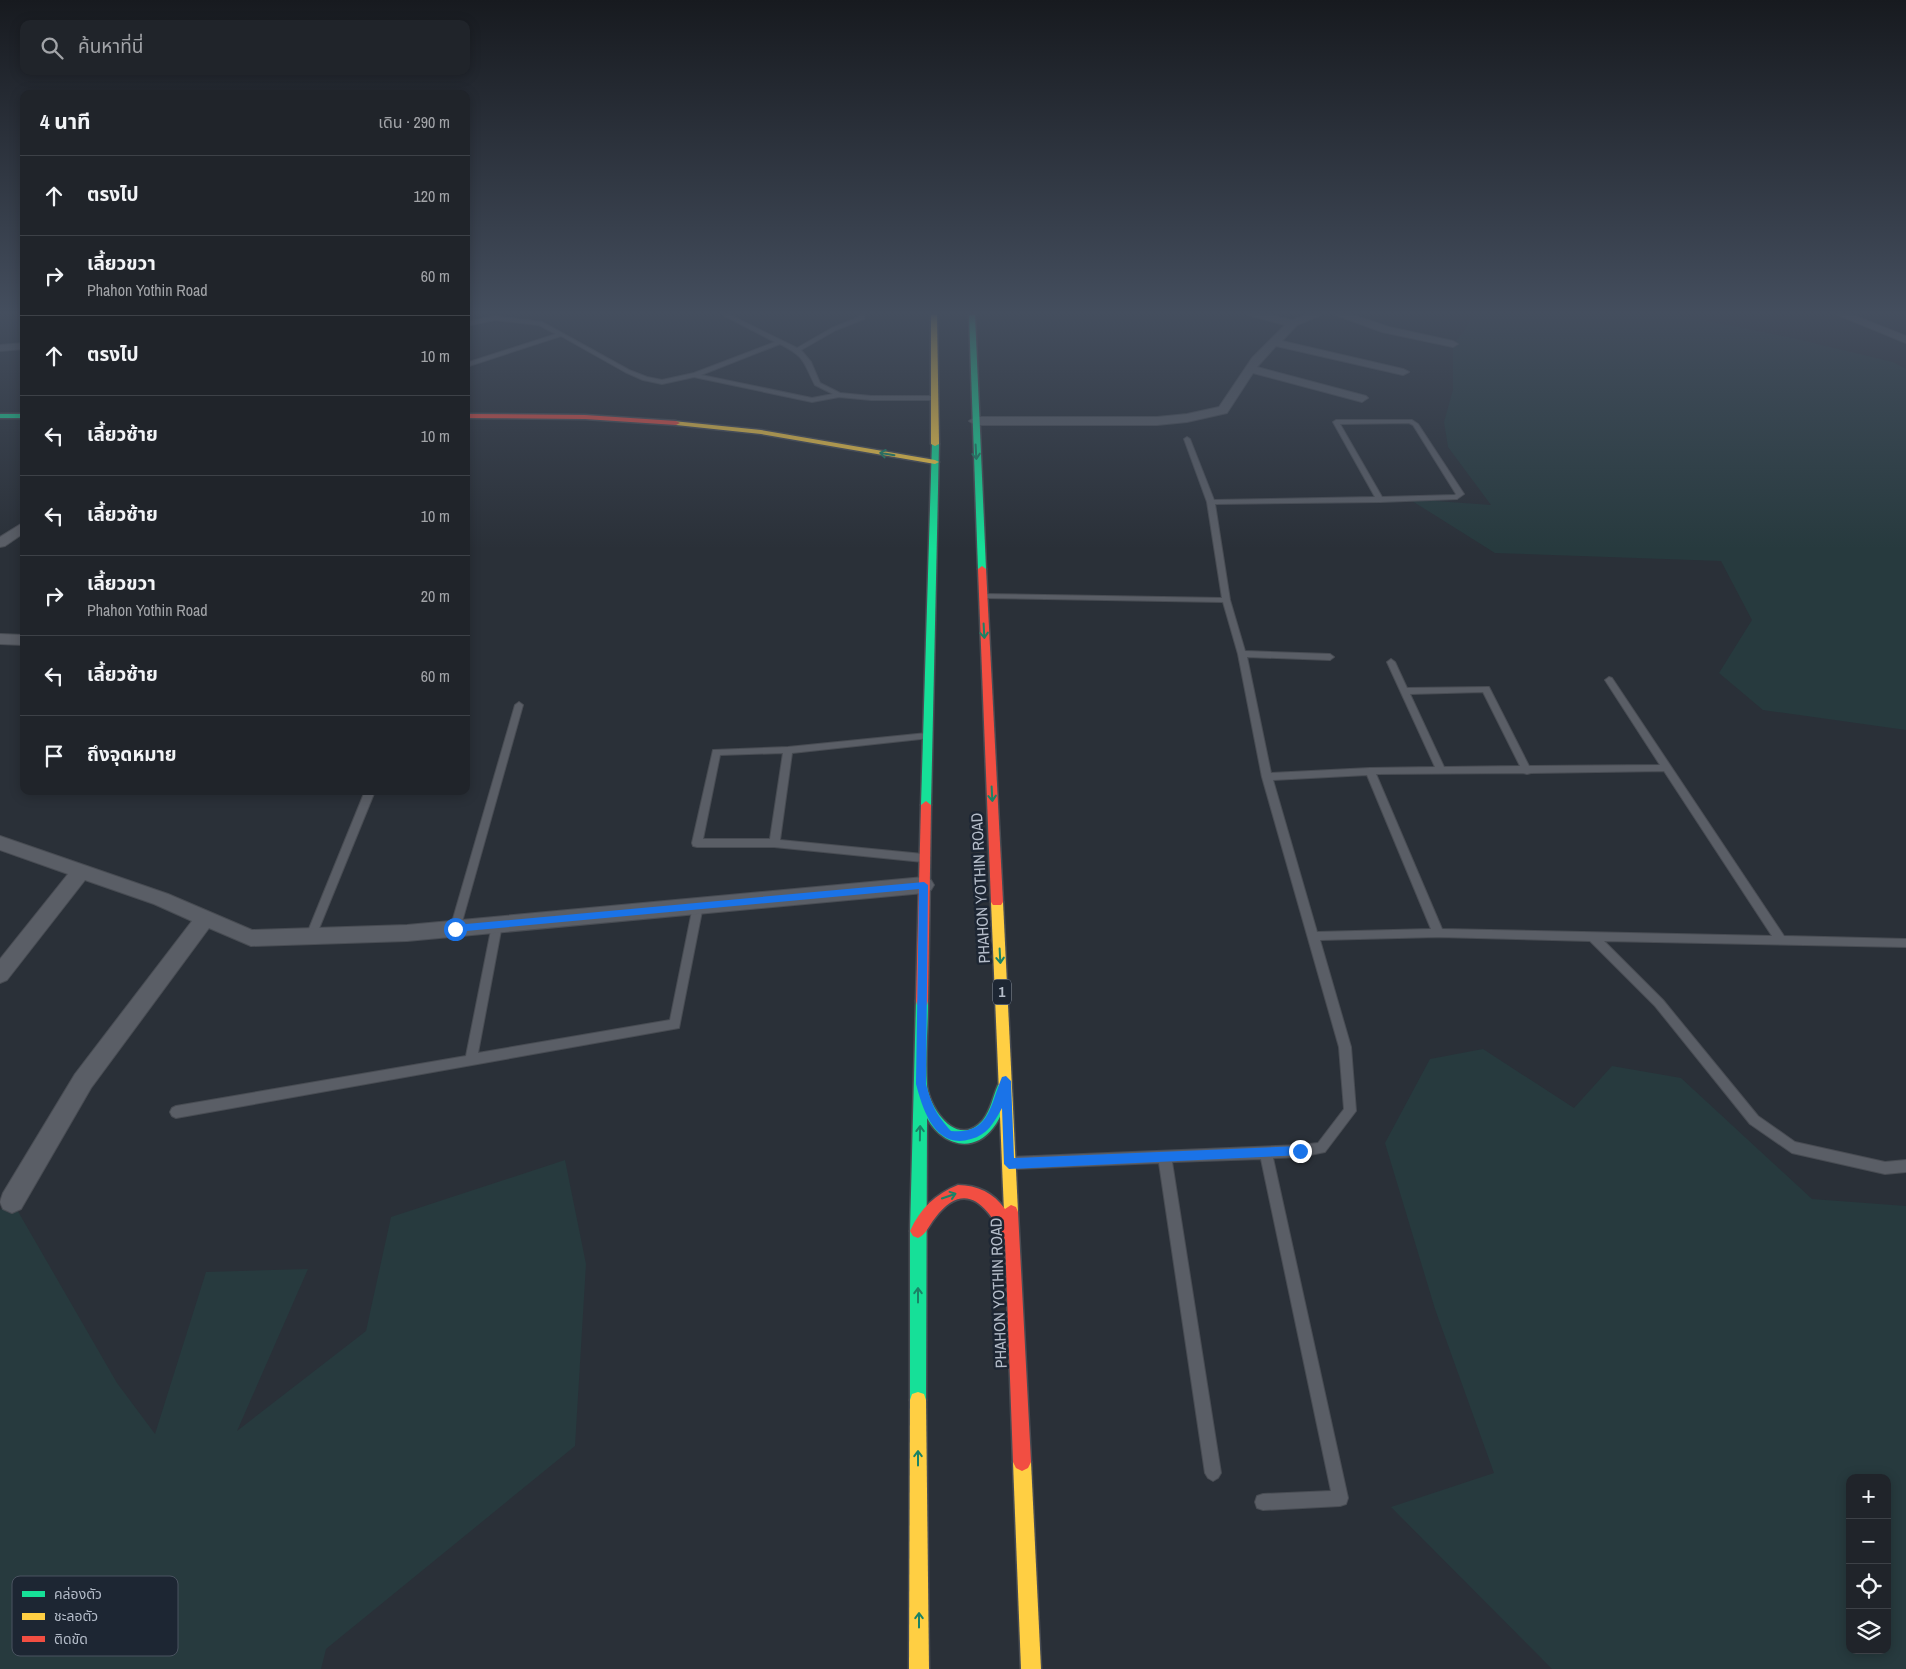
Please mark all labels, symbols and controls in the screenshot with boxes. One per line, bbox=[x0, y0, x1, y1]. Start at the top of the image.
search box bbox=[20, 20, 470, 75]
text: ค้นหาที่นี่ bbox=[78, 33, 143, 59]
icon: search bbox=[38, 34, 66, 62]
text: 4 นาที bbox=[40, 107, 91, 136]
text: เดิน · 290 m bbox=[378, 111, 450, 133]
text: ตรงไป bbox=[87, 181, 139, 207]
icon: ahead bbox=[40, 182, 68, 210]
text: 120 m bbox=[414, 185, 450, 207]
text: เลี้ยวขวา bbox=[87, 250, 156, 276]
icon: right bbox=[40, 262, 68, 290]
text: 60 m bbox=[421, 265, 450, 287]
text: Phahon Yothin Road bbox=[87, 279, 208, 301]
text: ตรงไป bbox=[87, 341, 139, 367]
icon: ahead bbox=[40, 342, 68, 370]
text: 10 m bbox=[421, 345, 450, 367]
text: เลี้ยวซ้าย bbox=[87, 421, 158, 447]
icon: left bbox=[40, 422, 68, 450]
text: 10 m bbox=[421, 425, 450, 447]
one-way arrow bbox=[972, 443, 981, 459]
one-way arrow bbox=[879, 448, 895, 458]
text: เลี้ยวซ้าย bbox=[87, 501, 158, 527]
icon: left bbox=[40, 502, 68, 530]
text: 10 m bbox=[421, 505, 450, 527]
text: เลี้ยวขวา bbox=[87, 570, 156, 596]
icon: right bbox=[40, 582, 68, 610]
text: 20 m bbox=[421, 585, 450, 607]
text: Phahon Yothin Road bbox=[87, 599, 208, 621]
one-way arrow bbox=[980, 623, 989, 639]
text: เลี้ยวซ้าย bbox=[87, 661, 158, 687]
icon: left bbox=[40, 662, 68, 690]
text: 60 m bbox=[421, 665, 450, 687]
text: ถึงจุดหมาย bbox=[87, 741, 177, 767]
icon: arrive bbox=[40, 742, 68, 770]
one-way arrow bbox=[987, 785, 997, 801]
street label: PHAHON YOTHIN ROAD bbox=[965, 812, 995, 964]
route start bbox=[444, 918, 467, 941]
one-way arrow bbox=[995, 948, 1004, 964]
road number: 1 bbox=[993, 980, 1011, 1004]
one-way arrow bbox=[915, 1125, 925, 1142]
route end bbox=[1289, 1140, 1312, 1163]
one-way arrow bbox=[941, 1191, 957, 1200]
street label: PHAHON YOTHIN ROAD bbox=[984, 1217, 1012, 1369]
one-way arrow bbox=[913, 1288, 923, 1304]
one-way arrow bbox=[913, 1450, 923, 1466]
map controls bbox=[1846, 1474, 1891, 1654]
button: + bbox=[1846, 1474, 1891, 1519]
button: − bbox=[1846, 1519, 1891, 1564]
button: locate bbox=[1846, 1564, 1891, 1609]
legend bbox=[12, 1576, 178, 1656]
text: คล่องตัว bbox=[54, 1585, 102, 1603]
text: ชะลอตัว bbox=[54, 1607, 98, 1625]
button: layers bbox=[1846, 1609, 1891, 1654]
one-way arrow bbox=[914, 1613, 924, 1629]
text: ติดขัด bbox=[54, 1630, 88, 1648]

